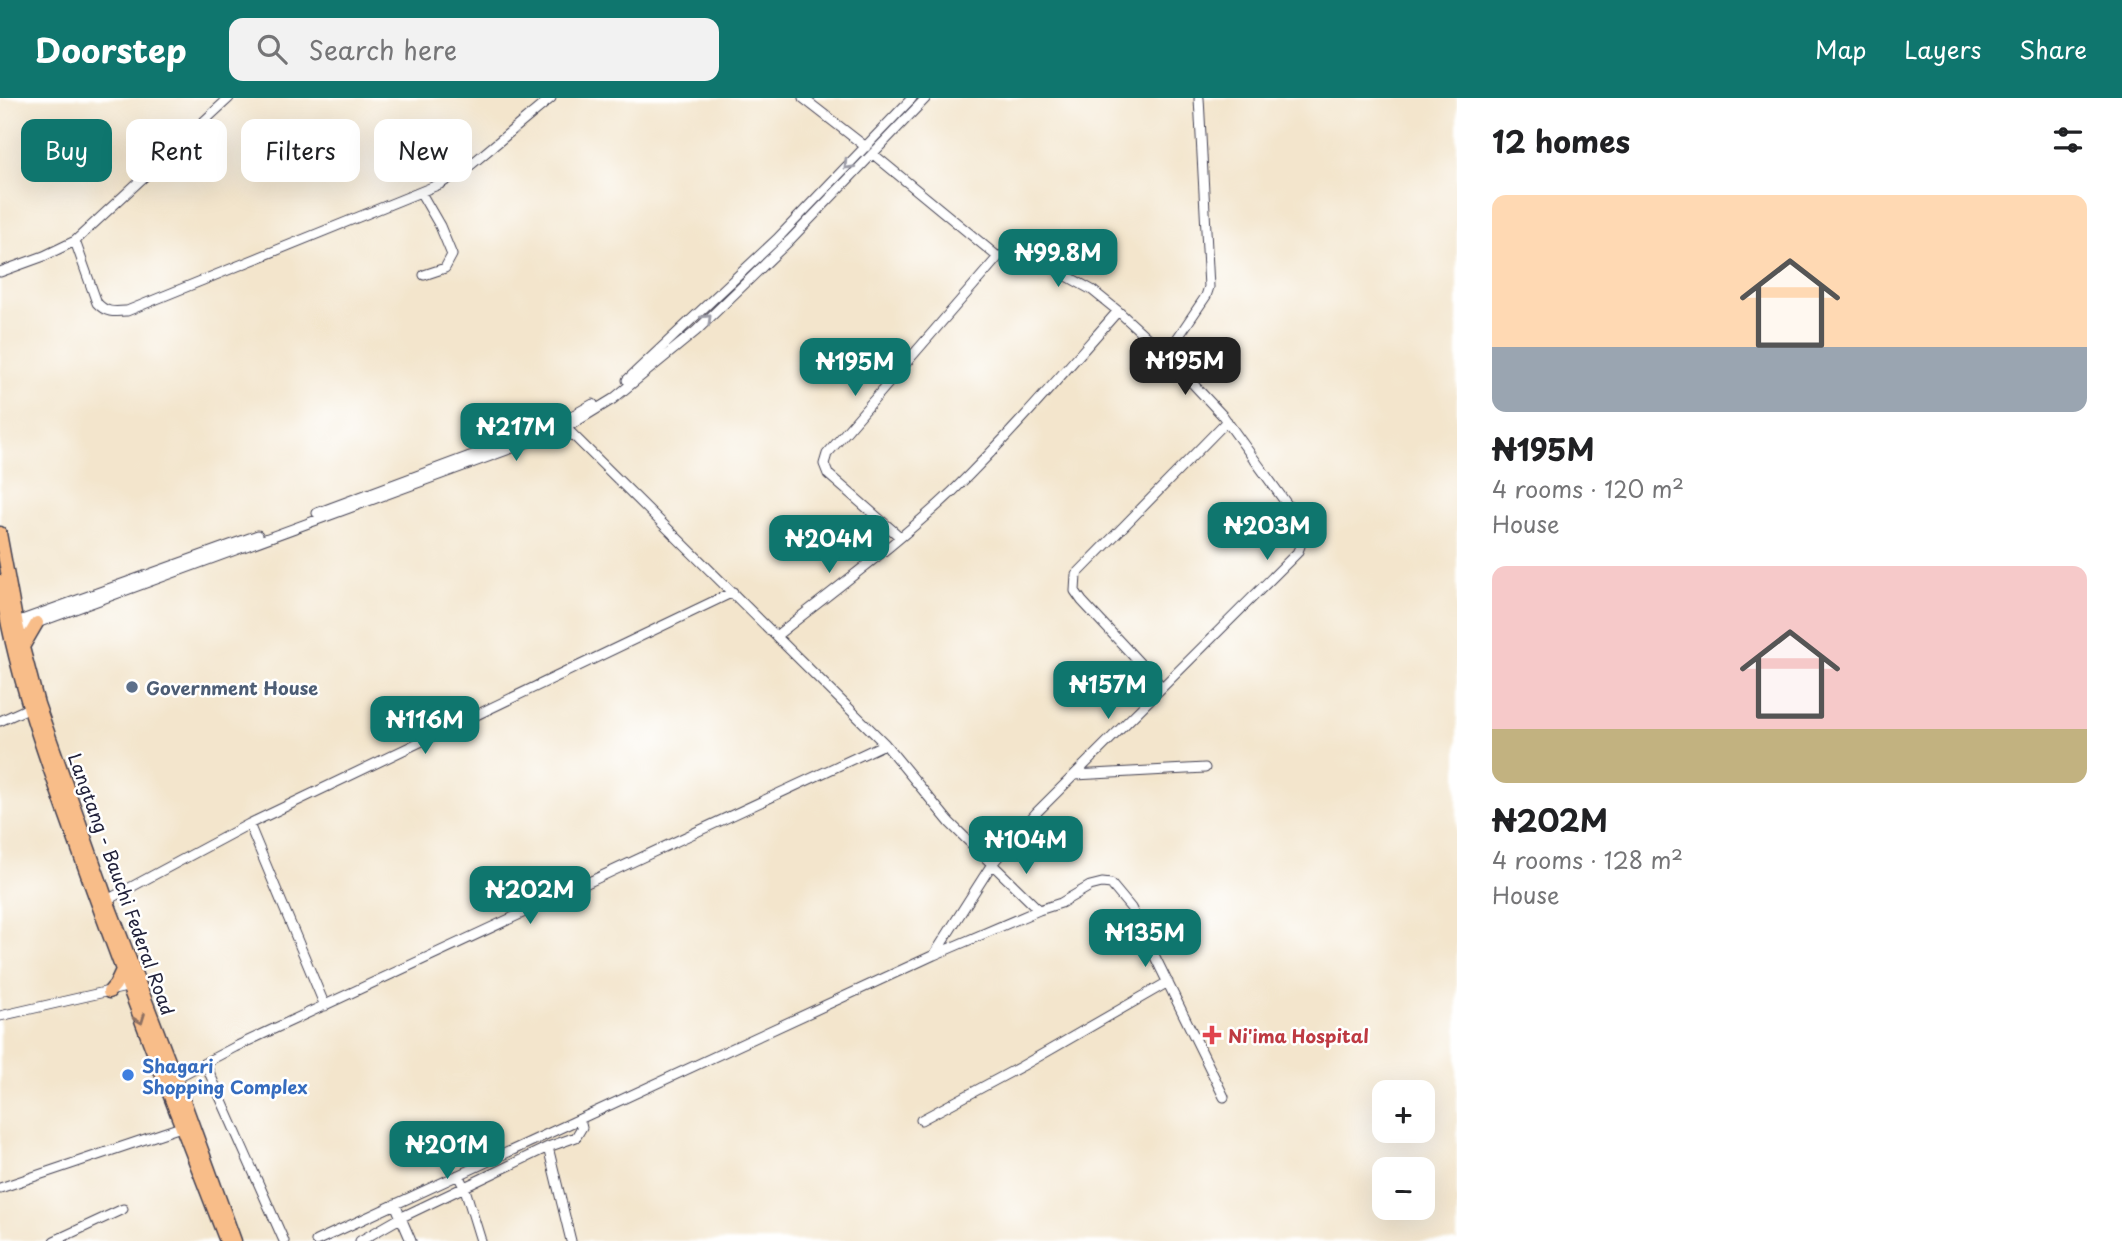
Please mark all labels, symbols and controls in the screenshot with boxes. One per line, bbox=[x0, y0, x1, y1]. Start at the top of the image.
search box bbox=[229, 18, 719, 81]
text: Doorstep bbox=[35, 24, 187, 74]
icon: search bbox=[253, 30, 291, 68]
text: Search here bbox=[309, 30, 457, 69]
text: Map bbox=[1815, 31, 1866, 67]
text: Layers bbox=[1904, 31, 1981, 67]
text: Share bbox=[2019, 31, 2087, 67]
text: 12 homes bbox=[1492, 118, 1630, 163]
chip: Buy bbox=[21, 119, 112, 182]
chip: Rent bbox=[126, 119, 227, 182]
chip: Filters bbox=[241, 119, 360, 182]
chip: New bbox=[374, 119, 472, 182]
icon: filters bbox=[2049, 121, 2087, 159]
one-way arrow bbox=[844, 157, 857, 170]
pin: ₦99.8M bbox=[1001, 230, 1115, 289]
text: ₦99.8M bbox=[1014, 234, 1102, 269]
icon: home bbox=[1727, 240, 1853, 366]
one-way arrow bbox=[699, 315, 712, 328]
pin: ₦195M bbox=[806, 338, 904, 398]
pin: ₦195M bbox=[1136, 338, 1234, 397]
text: ₦195M bbox=[1146, 342, 1224, 377]
text: ₦195M bbox=[816, 343, 894, 378]
pin: ₦217M bbox=[467, 404, 565, 463]
text: ₦217M bbox=[476, 408, 556, 443]
text: ₦195M bbox=[1492, 426, 1595, 471]
text: 4 rooms · 120 m² bbox=[1492, 471, 1684, 506]
pin: ₦203M bbox=[1218, 503, 1316, 562]
text: House bbox=[1492, 506, 1559, 541]
text: ₦203M bbox=[1224, 507, 1310, 542]
pin: ₦204M bbox=[780, 516, 878, 575]
text: ₦204M bbox=[785, 520, 873, 555]
icon: home bbox=[1727, 611, 1853, 737]
pin: ₦157M bbox=[1059, 662, 1157, 721]
text: ₦157M bbox=[1069, 666, 1147, 701]
place label: Government House bbox=[146, 674, 318, 701]
marker: Government House bbox=[124, 679, 140, 695]
pin: ₦116M bbox=[376, 696, 474, 756]
text: ₦116M bbox=[386, 701, 464, 736]
street label: Langtang - Bauchi Federal Road bbox=[62, 749, 182, 1019]
text: ₦202M bbox=[1492, 797, 1608, 842]
pin: ₦104M bbox=[977, 816, 1075, 876]
text: ₦104M bbox=[985, 821, 1067, 856]
text: 4 rooms · 128 m² bbox=[1492, 842, 1683, 877]
pin: ₦202M bbox=[481, 866, 579, 926]
text: ₦202M bbox=[486, 871, 574, 906]
text: House bbox=[1492, 877, 1559, 912]
pin: ₦135M bbox=[1096, 910, 1194, 969]
text: ₦135M bbox=[1105, 914, 1185, 949]
one-way arrow bbox=[131, 1012, 145, 1024]
place label: Ni'ima Hospital bbox=[1228, 1022, 1369, 1049]
marker: Ni'ima Hospital bbox=[1202, 1025, 1222, 1045]
place label: Shagari Shopping Complex bbox=[142, 1052, 308, 1100]
marker: Shagari Shopping Complex bbox=[120, 1067, 136, 1083]
map controls bbox=[1372, 1080, 1435, 1220]
button: + bbox=[1372, 1080, 1435, 1143]
pin: ₦201M bbox=[398, 1122, 496, 1181]
text: ₦201M bbox=[406, 1126, 488, 1161]
button: − bbox=[1372, 1157, 1435, 1220]

